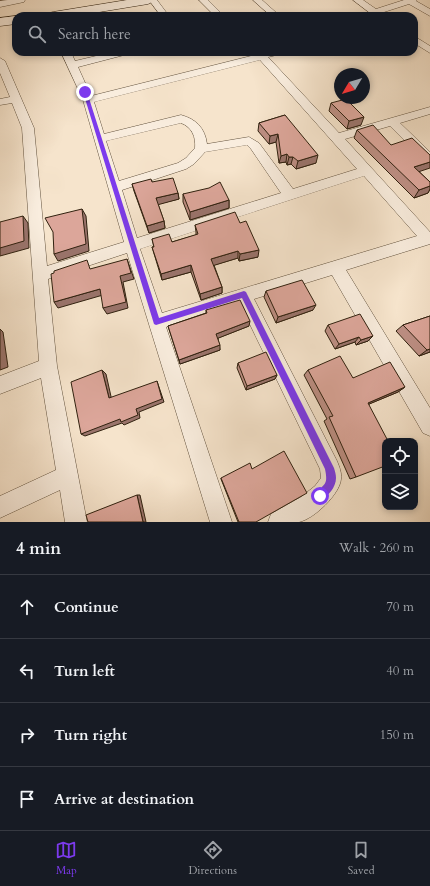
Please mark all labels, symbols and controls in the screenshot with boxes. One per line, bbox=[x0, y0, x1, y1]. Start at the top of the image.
search box bbox=[12, 12, 418, 56]
icon: search bbox=[26, 23, 48, 45]
text: Search here bbox=[58, 24, 131, 44]
north arrow bbox=[334, 68, 370, 104]
route end bbox=[76, 83, 94, 101]
map controls bbox=[382, 438, 418, 510]
button: locate bbox=[382, 438, 418, 474]
button: layers bbox=[382, 474, 418, 510]
route start bbox=[311, 487, 329, 505]
text: 4 min bbox=[16, 537, 61, 560]
text: Walk · 260 m bbox=[339, 539, 414, 557]
icon: ahead bbox=[16, 596, 38, 618]
text: Continue bbox=[54, 597, 119, 617]
text: 70 m bbox=[386, 598, 414, 616]
icon: left bbox=[16, 660, 38, 682]
text: Turn left bbox=[54, 661, 115, 681]
text: 40 m bbox=[386, 662, 414, 680]
icon: right bbox=[16, 724, 38, 746]
text: Turn right bbox=[54, 725, 127, 745]
text: 150 m bbox=[380, 726, 414, 744]
icon: arrive bbox=[16, 788, 38, 810]
text: Arrive at destination bbox=[54, 789, 194, 809]
tab: Map bbox=[55, 839, 77, 878]
tab: Directions bbox=[188, 839, 237, 878]
tab: Saved bbox=[348, 839, 375, 878]

